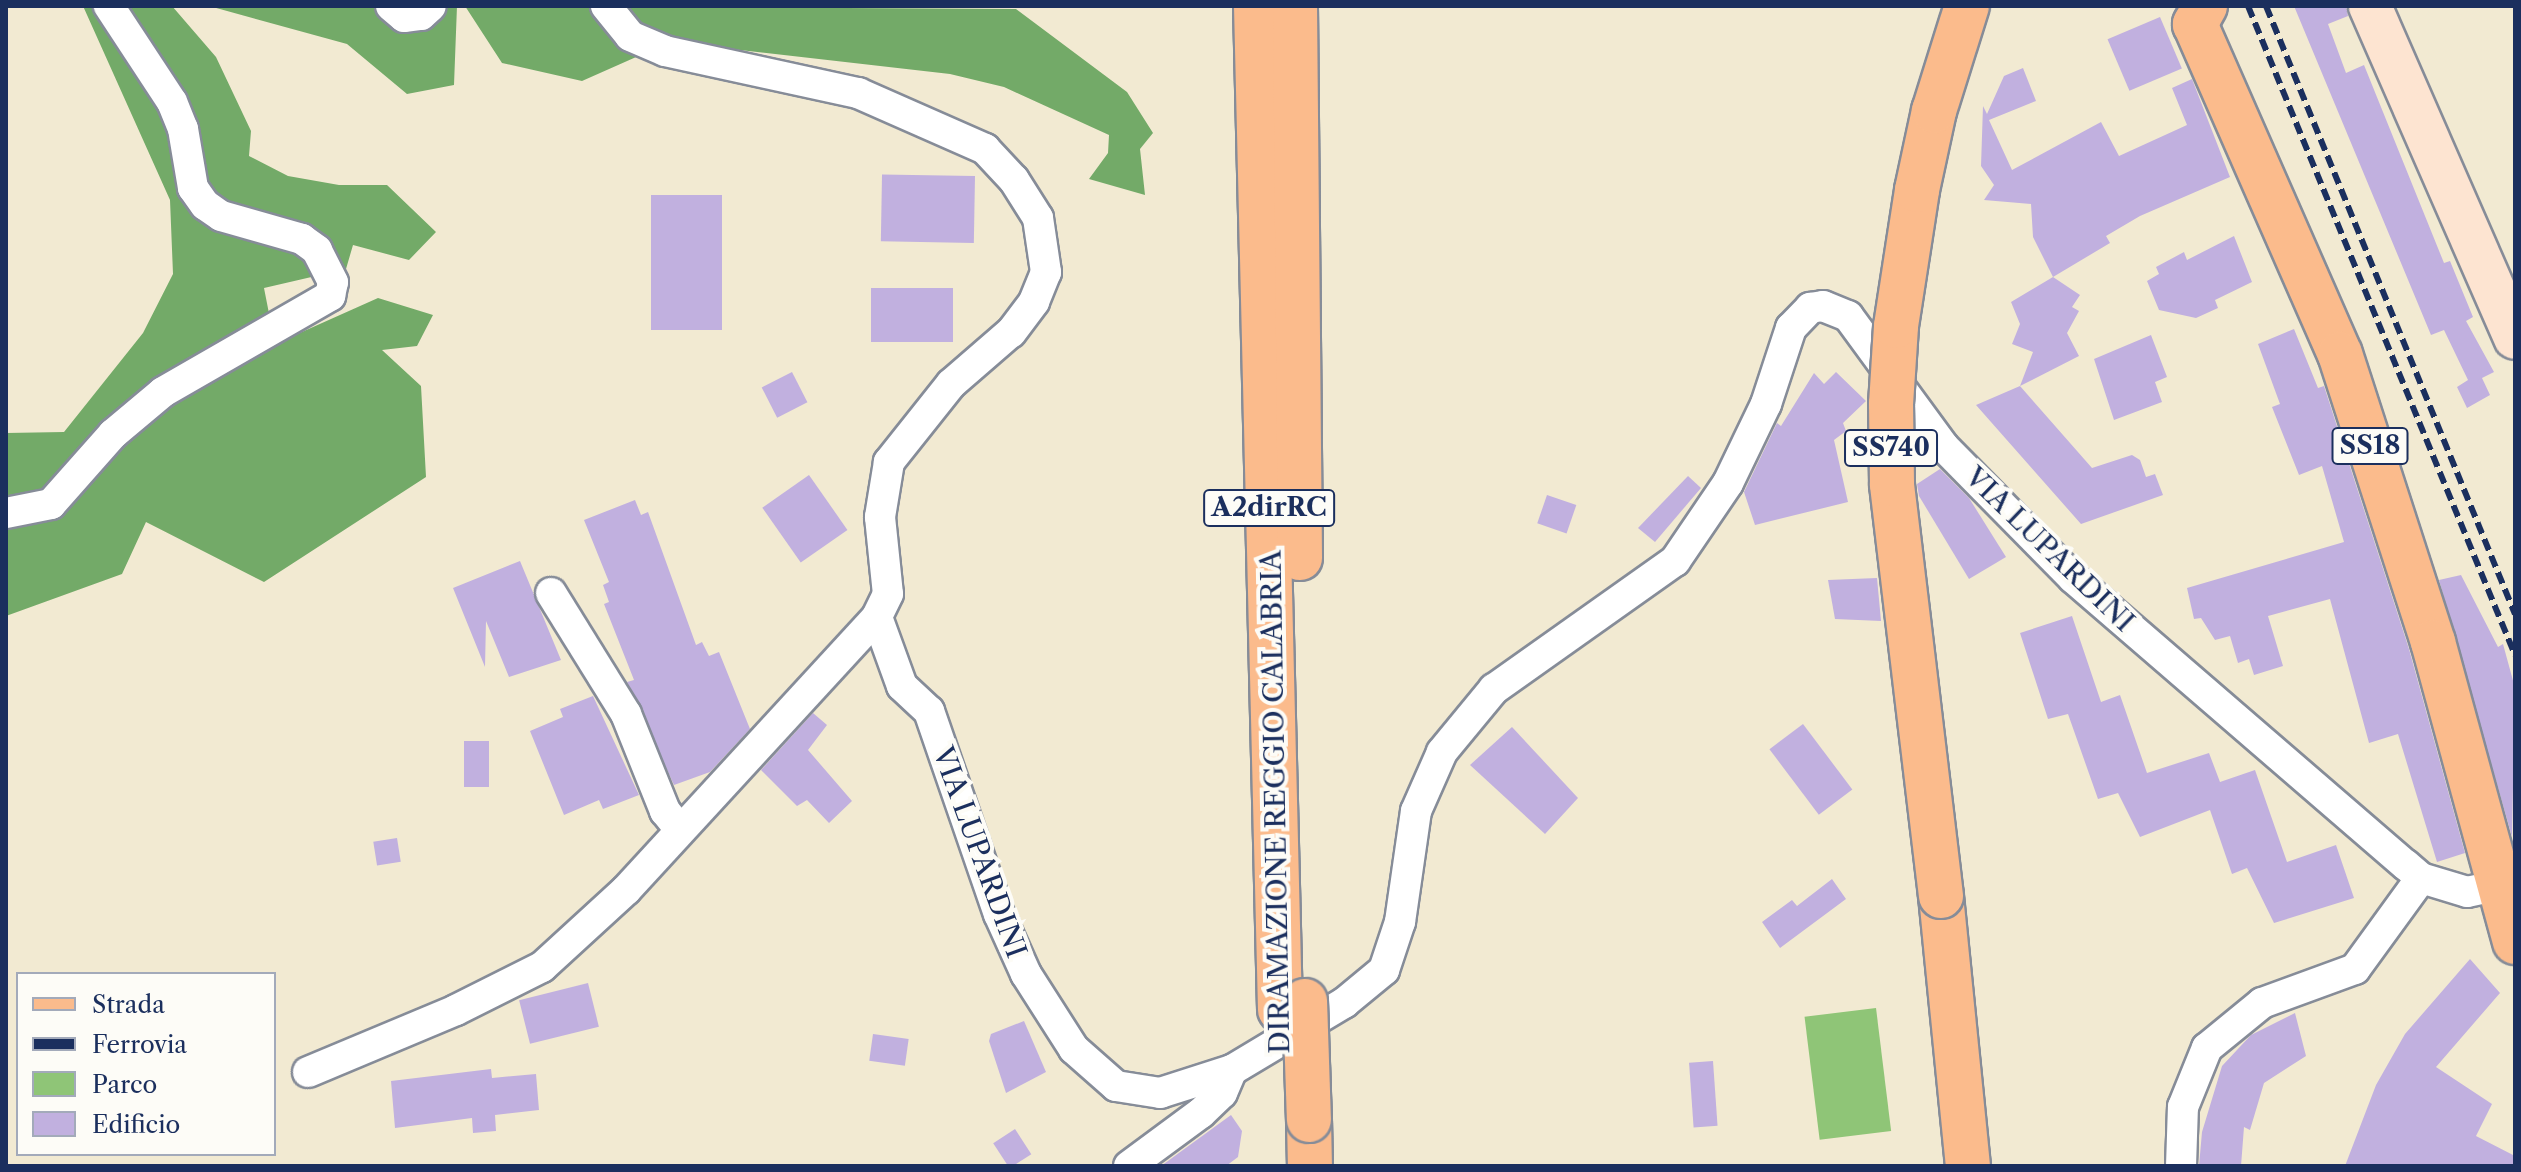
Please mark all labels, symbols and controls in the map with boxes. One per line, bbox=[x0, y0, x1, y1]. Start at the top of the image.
road number: SS18 bbox=[2330, 424, 2410, 468]
road number: SS740 bbox=[1843, 426, 1939, 470]
street label: VIA LUPARDINI bbox=[1958, 459, 2142, 639]
road number: A2dirRC bbox=[1203, 486, 1335, 530]
street label: DIRAMAZIONE REGGIO CALABRIA bbox=[1254, 550, 1296, 1054]
street label: VIA LUPARDINI bbox=[926, 741, 1034, 963]
legend bbox=[16, 972, 276, 1156]
text: Strada bbox=[92, 990, 165, 1019]
text: Ferrovia bbox=[92, 1030, 187, 1059]
text: Parco bbox=[92, 1070, 157, 1099]
text: Edificio bbox=[92, 1110, 180, 1139]

